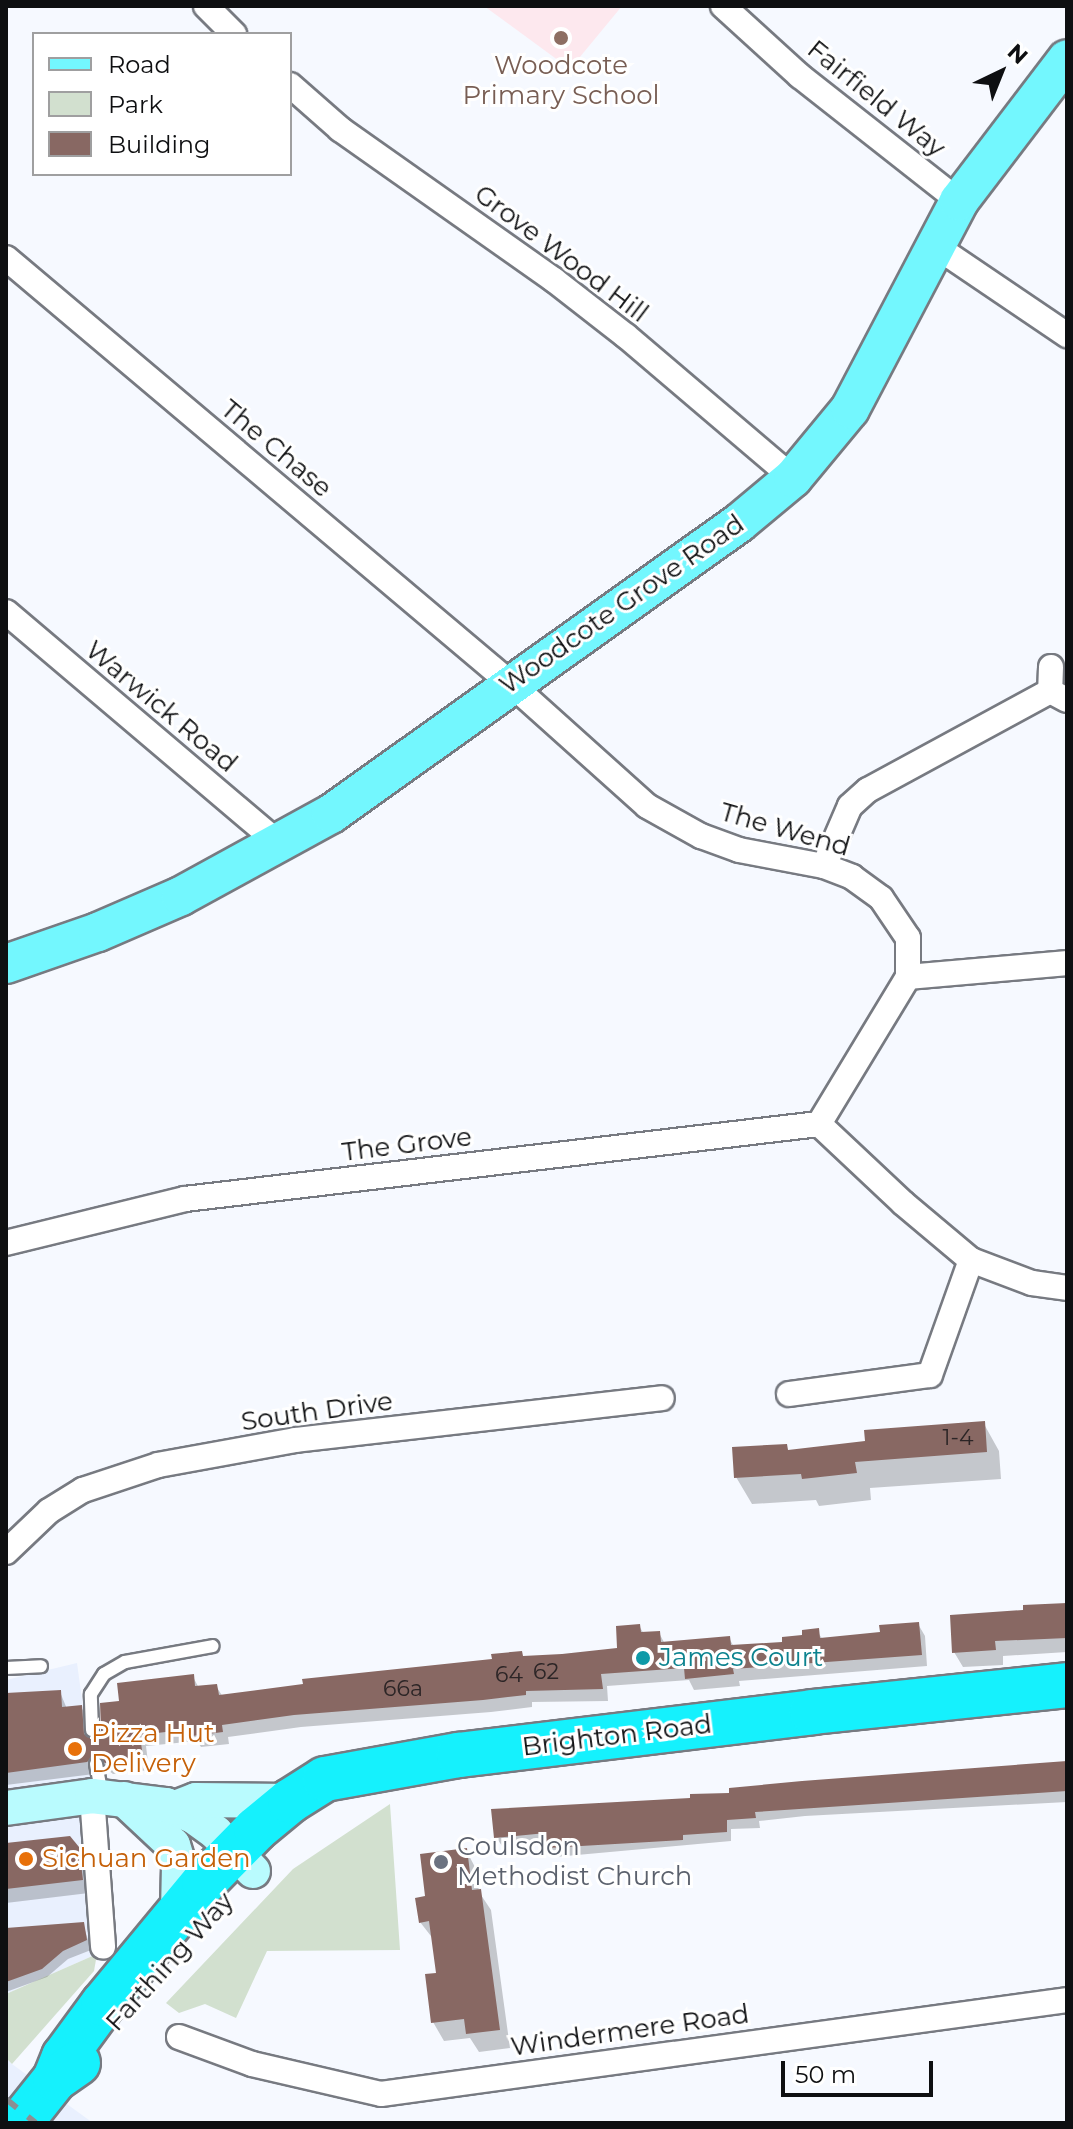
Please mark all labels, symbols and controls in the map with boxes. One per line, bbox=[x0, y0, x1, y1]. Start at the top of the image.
marker: Woodcote Primary School bbox=[552, 29, 570, 47]
legend bbox=[32, 32, 292, 176]
north arrow bbox=[961, 32, 1041, 112]
street label: Fairfield Way bbox=[801, 34, 951, 164]
text: N bbox=[1002, 38, 1033, 70]
text: Road bbox=[108, 50, 171, 79]
place label: Woodcote Primary School bbox=[463, 50, 659, 112]
text: Park bbox=[108, 90, 163, 119]
text: Building bbox=[108, 130, 211, 159]
street label: Grove Wood Hill bbox=[468, 179, 654, 329]
street label: The Chase bbox=[214, 394, 338, 504]
street label: Woodcote Grove Road bbox=[494, 509, 750, 701]
street label: Warwick Road bbox=[79, 635, 243, 779]
street label: The Wend bbox=[717, 797, 853, 863]
street label: The Grove bbox=[340, 1122, 474, 1168]
street label: South Drive bbox=[239, 1386, 395, 1438]
house number: 1-4 bbox=[942, 1425, 974, 1451]
place label: James Court bbox=[659, 1642, 823, 1674]
marker: James Court bbox=[634, 1649, 652, 1667]
house number: 62 bbox=[533, 1659, 559, 1685]
house number: 64 bbox=[495, 1662, 523, 1688]
house number: 66a bbox=[383, 1676, 423, 1702]
street label: Brighton Road bbox=[520, 1709, 714, 1763]
place label: Pizza Hut Delivery bbox=[91, 1718, 215, 1780]
marker: Pizza Hut Delivery bbox=[66, 1740, 84, 1758]
place label: Coulsdon Methodist Church bbox=[457, 1831, 692, 1892]
place label: Sichuan Garden bbox=[42, 1843, 251, 1875]
marker: Sichuan Garden bbox=[17, 1850, 35, 1868]
marker: Coulsdon Methodist Church bbox=[432, 1853, 450, 1871]
street label: Farthing Way bbox=[100, 1886, 240, 2038]
street label: Windermere Road bbox=[509, 1999, 751, 2063]
scale bar bbox=[785, 2045, 937, 2095]
text: 50 m bbox=[795, 2060, 856, 2089]

